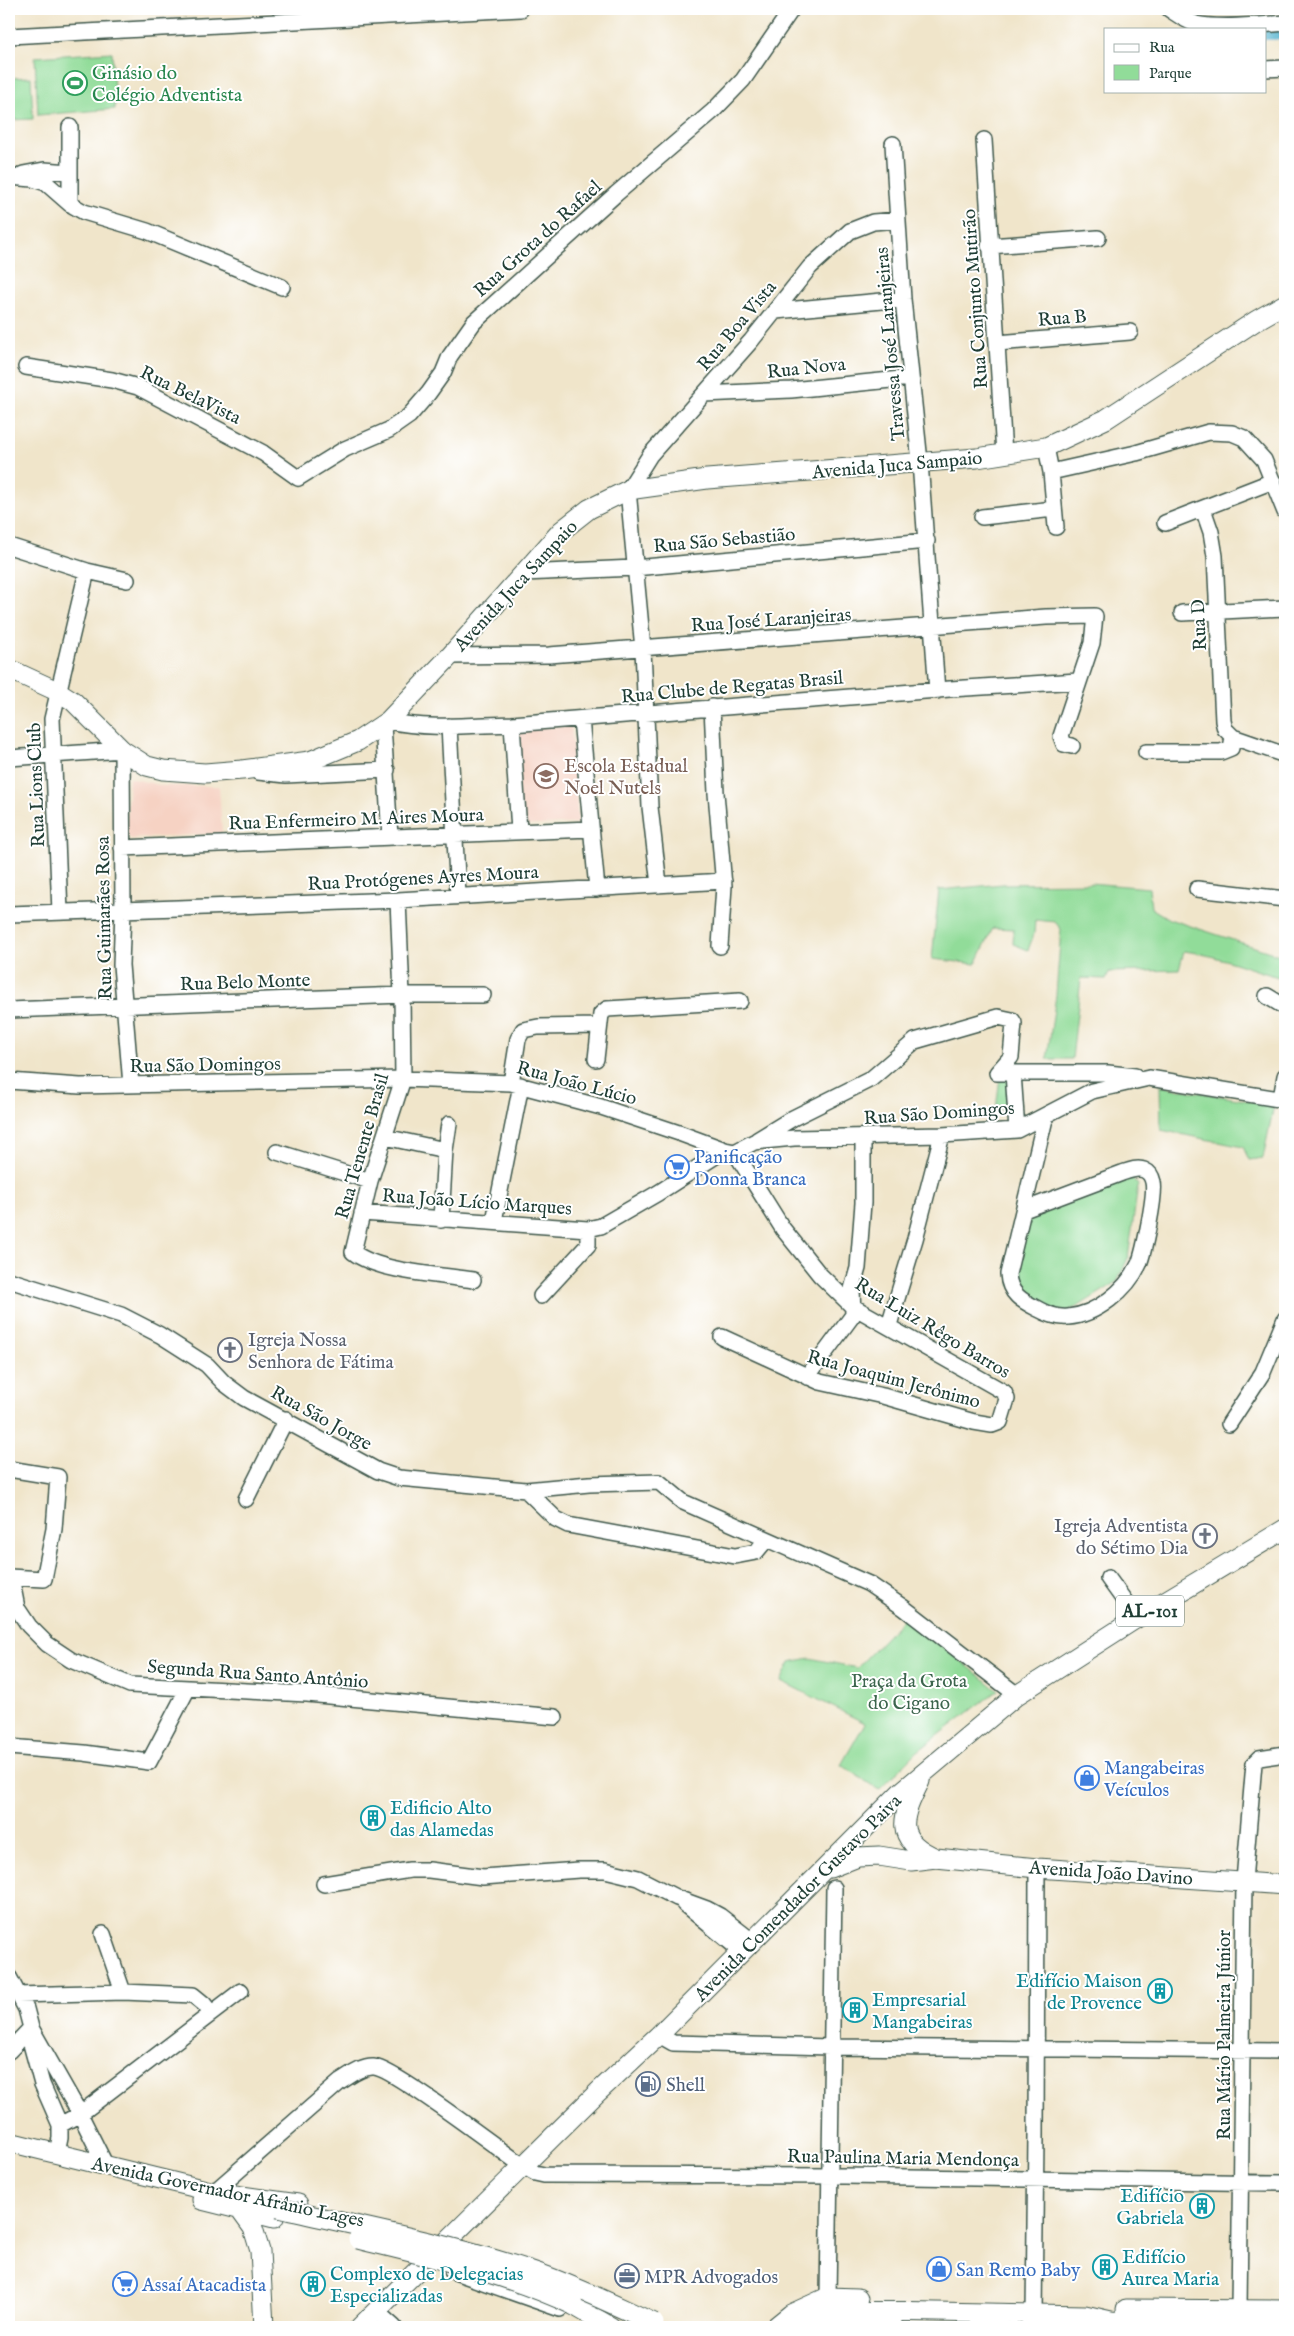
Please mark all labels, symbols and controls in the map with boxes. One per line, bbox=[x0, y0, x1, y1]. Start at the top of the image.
legend bbox=[1104, 28, 1266, 92]
text: Rua bbox=[1149, 38, 1175, 57]
place label: Ginásio do Colégio Adventista bbox=[92, 62, 243, 108]
text: Parque bbox=[1149, 64, 1192, 83]
sports icon: Ginásio do Colégio Adventista bbox=[62, 70, 88, 96]
street label: Rua Grota do Rafael bbox=[469, 175, 608, 303]
street label: Rua Conjunto Mutirão bbox=[958, 208, 994, 390]
street label: Travessa José Laranjeiras bbox=[871, 246, 911, 442]
street label: Rua Boa Vista bbox=[693, 276, 783, 376]
street label: Rua B bbox=[1037, 305, 1088, 333]
street label: Rua Nova bbox=[766, 353, 848, 385]
street label: Rua BelaVista bbox=[136, 361, 245, 431]
street label: Avenida Juca Sampaio bbox=[810, 447, 983, 485]
street label: Avenida Juca Sampaio bbox=[449, 516, 584, 658]
street label: Rua São Sebastião bbox=[652, 523, 796, 559]
street label: Rua D bbox=[1187, 598, 1213, 651]
street label: Rua José Laranjeiras bbox=[690, 603, 852, 639]
street label: Rua Clube de Regatas Brasil bbox=[620, 666, 845, 710]
street label: Rua Lions Club bbox=[23, 722, 51, 848]
place label: Escola Estadual Noel Nutels bbox=[564, 755, 688, 801]
school or university icon: Escola Estadual Noel Nutels bbox=[533, 763, 559, 789]
street label: Rua Enfermeiro M. Aires Moura bbox=[228, 804, 485, 836]
street label: Rua Guimarães Rosa bbox=[92, 835, 118, 1000]
street label: Rua Protógenes Ayres Moura bbox=[307, 861, 540, 897]
street label: Rua Belo Monte bbox=[179, 969, 311, 997]
street label: Rua São Domingos bbox=[129, 1053, 281, 1079]
street label: Rua João Lúcio bbox=[514, 1056, 639, 1111]
street label: Rua Tenente Brasil bbox=[331, 1070, 395, 1222]
street label: Rua São Domingos bbox=[863, 1097, 1016, 1131]
place label: Panificação Donna Branca bbox=[694, 1146, 807, 1192]
supermarket icon: Panificação Donna Branca bbox=[664, 1154, 690, 1180]
street label: Rua João Lício Marques bbox=[381, 1184, 573, 1222]
street label: Rua Luiz Rêgo Barros bbox=[850, 1273, 1014, 1385]
place label: Igreja Nossa Senhora de Fátima bbox=[248, 1329, 394, 1375]
church icon: Igreja Nossa Senhora de Fátima bbox=[217, 1337, 243, 1363]
street label: Rua Joaquim Jerônimo bbox=[804, 1345, 983, 1415]
street label: Rua São Jorge bbox=[266, 1381, 376, 1457]
place label: Igreja Adventista do Sétimo Dia bbox=[1054, 1515, 1189, 1561]
church icon: Igreja Adventista do Sétimo Dia bbox=[1192, 1523, 1218, 1549]
road number: AL-101 bbox=[1116, 1595, 1184, 1626]
street label: Segunda Rua Santo Antônio bbox=[147, 1655, 369, 1695]
park label: Praça da Grota do Cigano bbox=[851, 1670, 968, 1716]
place label: Mangabeiras Veículos bbox=[1103, 1757, 1205, 1803]
shop icon: Mangabeiras Veículos bbox=[1074, 1765, 1100, 1791]
street label: Avenida Comendador Gustavo Paiva bbox=[689, 1789, 908, 2008]
place label: Edificio Alto das Alamedas bbox=[390, 1797, 494, 1843]
building icon: Edificio Alto das Alamedas bbox=[360, 1805, 386, 1831]
street label: Avenida João Davino bbox=[1027, 1856, 1194, 1892]
street label: Rua Mário Palmeira Júnior bbox=[1213, 1930, 1237, 2140]
place label: Edifício Maison de Provence bbox=[1016, 1970, 1142, 2016]
building icon: Edifício Maison de Provence bbox=[1147, 1978, 1173, 2004]
place label: Empresarial Mangabeiras bbox=[872, 1989, 973, 2035]
building icon: Empresarial Mangabeiras bbox=[842, 1997, 868, 2023]
fuel station icon: Shell bbox=[635, 2071, 661, 2097]
place label: Shell bbox=[666, 2074, 706, 2098]
street label: Rua Paulina Maria Mendonça bbox=[787, 2145, 1020, 2173]
street label: Avenida Governador Afrânio Lages bbox=[88, 2152, 366, 2234]
place label: Edifício Gabriela bbox=[1116, 2185, 1185, 2231]
building icon: Edifício Gabriela bbox=[1189, 2193, 1215, 2219]
place label: Edifício Aurea Maria bbox=[1121, 2246, 1220, 2292]
building icon: Edifício Aurea Maria bbox=[1092, 2254, 1118, 2280]
shop icon: San Remo Baby bbox=[926, 2256, 952, 2282]
place label: San Remo Baby bbox=[956, 2259, 1081, 2283]
place label: Complexo de Delegacias Especializadas bbox=[330, 2263, 523, 2309]
office icon: MPR Advogados bbox=[614, 2263, 640, 2289]
place label: MPR Advogados bbox=[644, 2266, 778, 2290]
supermarket icon: Assaí Atacadista bbox=[112, 2271, 138, 2297]
building icon: Complexo de Delegacias Especializadas bbox=[300, 2271, 326, 2297]
place label: Assaí Atacadista bbox=[141, 2274, 267, 2298]

